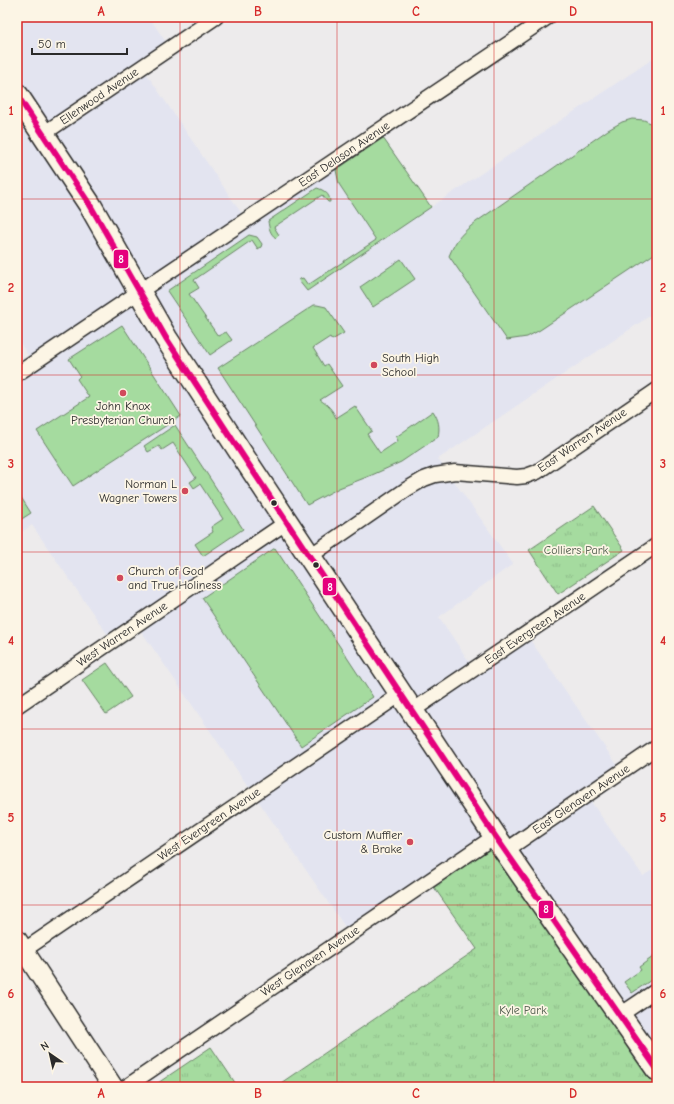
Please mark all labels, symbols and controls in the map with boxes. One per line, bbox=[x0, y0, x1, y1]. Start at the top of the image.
text: A bbox=[97, 4, 105, 19]
text: B bbox=[254, 4, 262, 19]
text: C bbox=[412, 4, 420, 19]
text: D bbox=[569, 4, 577, 19]
scale bar bbox=[32, 30, 127, 56]
text: 50 m bbox=[38, 37, 66, 51]
street label: Ellenwood Avenue bbox=[57, 65, 141, 127]
text: 1 bbox=[8, 103, 14, 118]
text: 1 bbox=[660, 103, 666, 118]
street label: East Delason Avenue bbox=[296, 118, 392, 190]
line badge: 8 bbox=[113, 249, 129, 269]
text: 8 bbox=[118, 253, 124, 266]
text: 2 bbox=[8, 280, 14, 295]
text: 2 bbox=[660, 280, 666, 295]
place label: South High School bbox=[382, 351, 439, 379]
marker: South High School bbox=[369, 360, 379, 370]
marker: John Knox Presbyterian Church bbox=[118, 388, 128, 398]
place label: John Knox Presbyterian Church bbox=[71, 399, 175, 427]
street label: East Warren Avenue bbox=[535, 405, 629, 475]
text: 3 bbox=[8, 456, 14, 471]
text: 3 bbox=[660, 456, 666, 471]
place label: Norman L Wagner Towers bbox=[99, 477, 177, 505]
marker: Norman L Wagner Towers bbox=[180, 486, 190, 496]
unlabelled marker bbox=[269, 498, 279, 508]
park label: Colliers Park bbox=[544, 543, 608, 557]
unlabelled marker bbox=[311, 560, 321, 570]
place label: Church of God and True Holiness bbox=[128, 564, 221, 592]
marker: Church of God and True Holiness bbox=[115, 573, 125, 583]
line badge: 8 bbox=[322, 577, 337, 596]
text: 8 bbox=[327, 581, 333, 594]
street label: East Evergreen Avenue bbox=[482, 589, 588, 667]
street label: West Warren Avenue bbox=[74, 598, 170, 670]
text: 4 bbox=[8, 633, 14, 648]
text: 4 bbox=[660, 633, 666, 648]
street label: East Glenaven Avenue bbox=[530, 761, 632, 837]
street label: West Evergreen Avenue bbox=[155, 784, 263, 864]
text: 5 bbox=[8, 810, 15, 825]
text: 5 bbox=[660, 810, 667, 825]
place label: Custom Muffler & Brake bbox=[324, 828, 402, 856]
marker: Custom Muffler & Brake bbox=[405, 837, 415, 847]
line badge: 8 bbox=[538, 900, 554, 919]
text: 8 bbox=[543, 903, 549, 916]
street label: West Glenaven Avenue bbox=[258, 923, 362, 999]
text: 6 bbox=[8, 986, 15, 1001]
text: 6 bbox=[660, 986, 667, 1001]
park label: Kyle Park bbox=[499, 1003, 547, 1017]
north arrow bbox=[30, 1034, 70, 1074]
text: N bbox=[38, 1039, 51, 1054]
text: A bbox=[97, 1086, 105, 1101]
text: B bbox=[254, 1086, 262, 1101]
text: C bbox=[412, 1086, 420, 1101]
text: D bbox=[569, 1086, 577, 1101]

